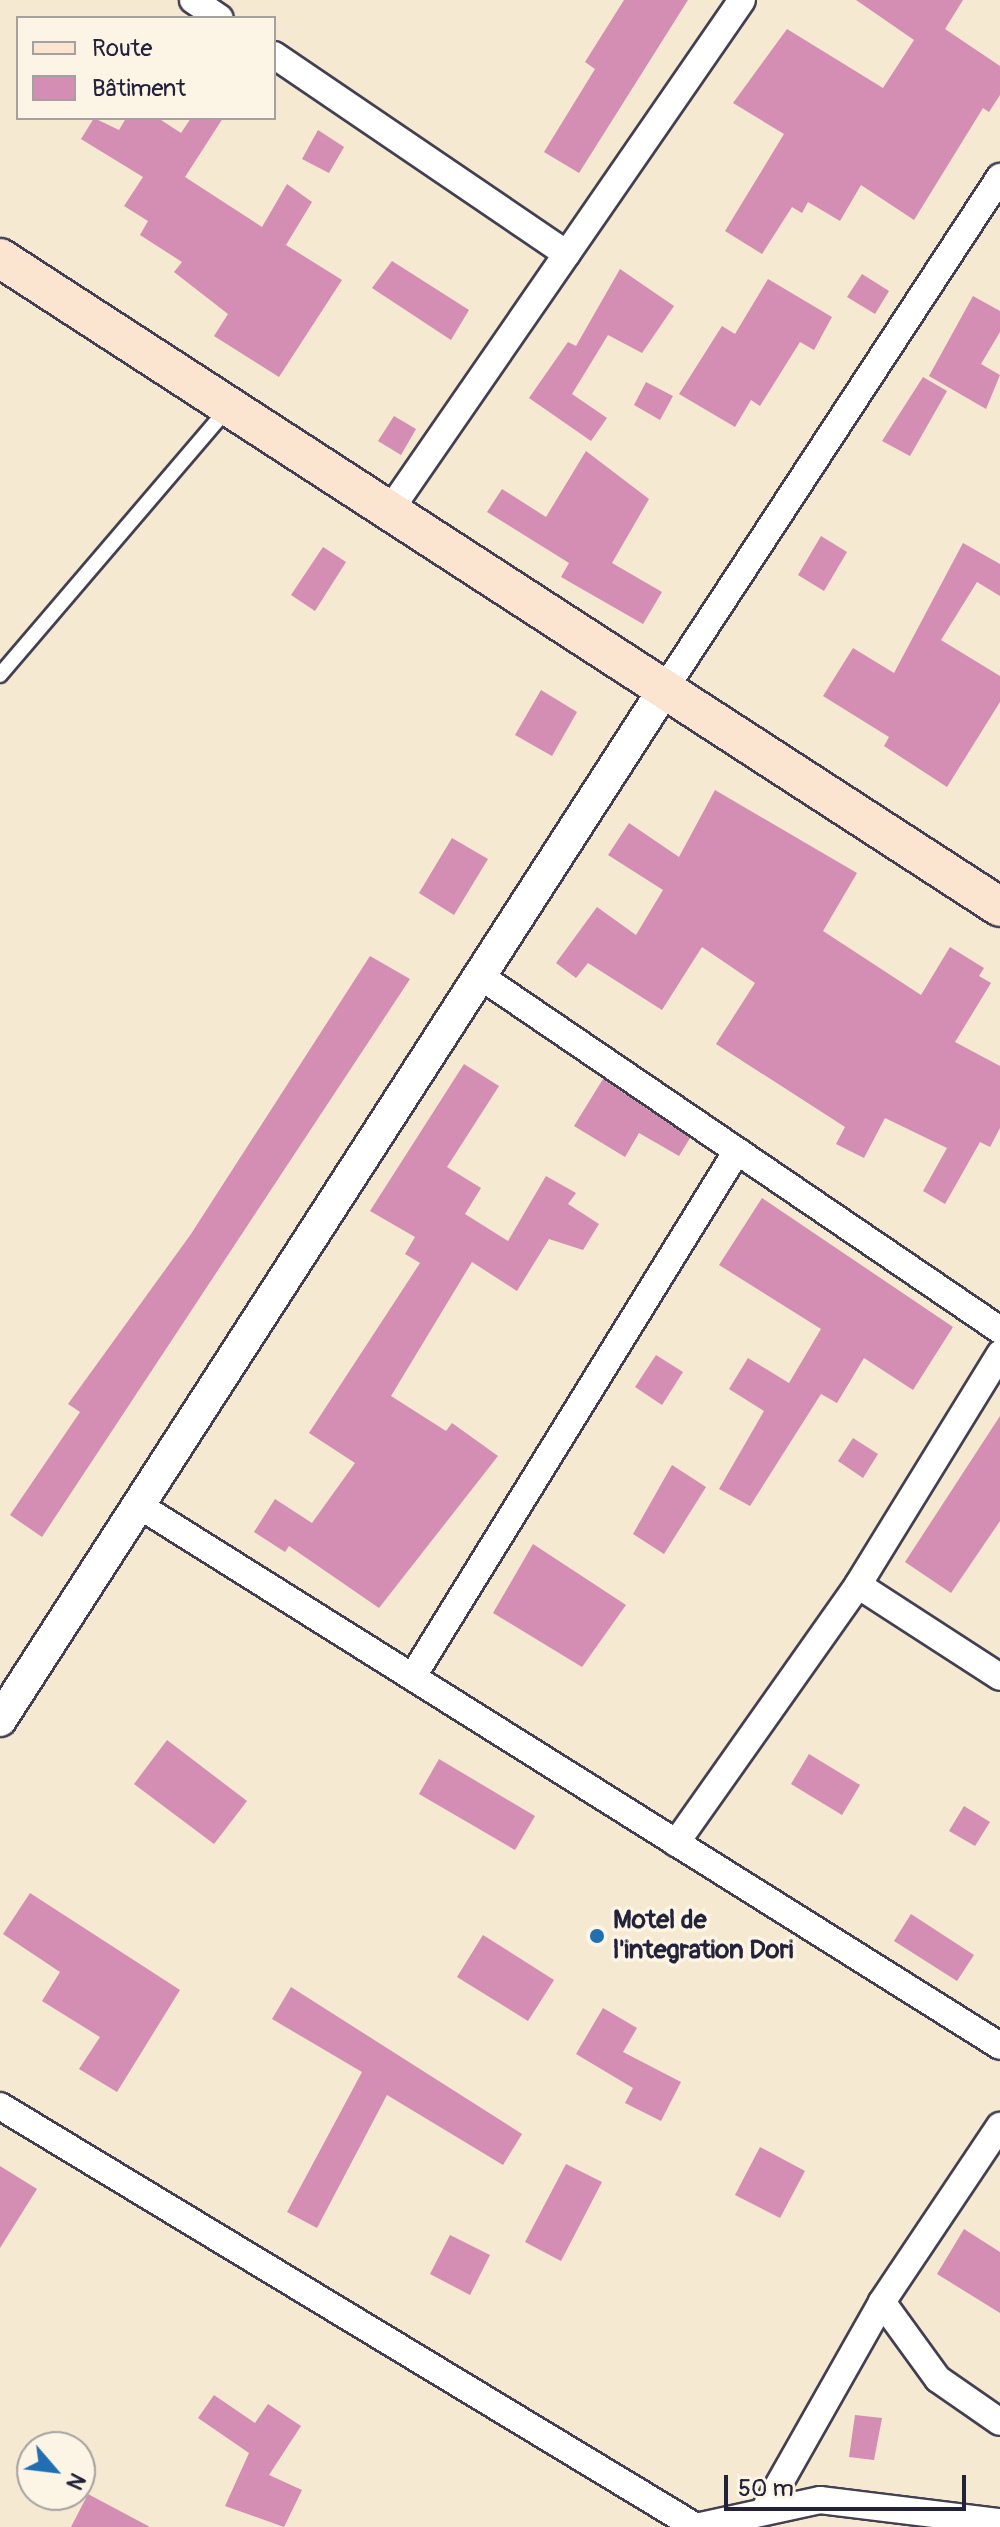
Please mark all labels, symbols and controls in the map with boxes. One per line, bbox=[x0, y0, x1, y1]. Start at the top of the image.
legend bbox=[16, 16, 276, 120]
text: Route bbox=[92, 34, 152, 63]
text: Bâtiment bbox=[92, 74, 186, 103]
place label: Motel de l'integration Dori bbox=[613, 1905, 793, 1966]
marker: Motel de l'integration Dori bbox=[588, 1927, 606, 1945]
north arrow bbox=[16, 2431, 96, 2511]
scale bar bbox=[728, 2459, 970, 2509]
text: N bbox=[60, 2468, 91, 2494]
text: 50 m bbox=[738, 2474, 794, 2503]

